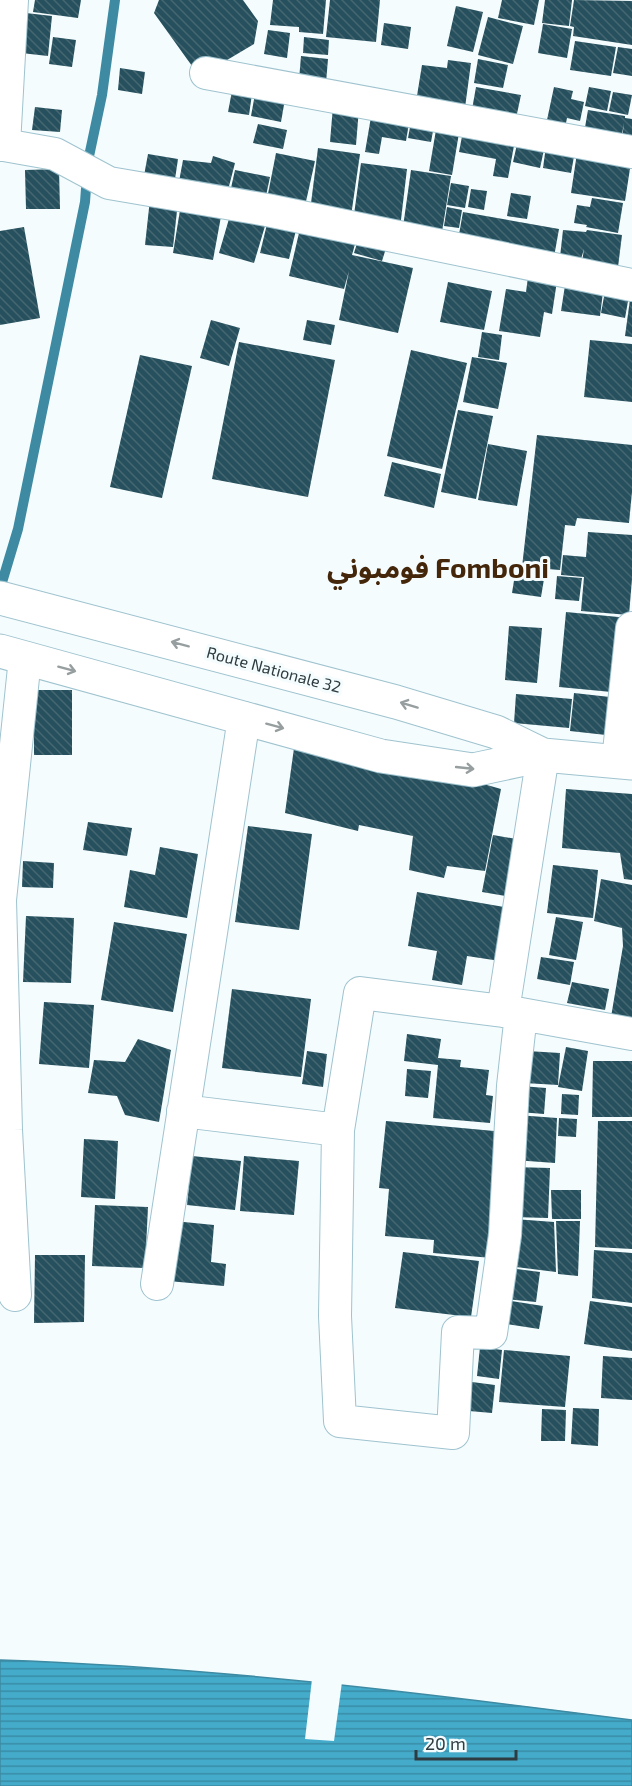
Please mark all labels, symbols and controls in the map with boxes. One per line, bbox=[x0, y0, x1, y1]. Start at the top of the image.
district label: فومبوني Fomboni bbox=[327, 550, 549, 590]
one-way arrow bbox=[171, 638, 190, 650]
street label: Route Nationale 32 bbox=[205, 642, 343, 696]
one-way arrow bbox=[57, 664, 76, 675]
one-way arrow bbox=[400, 699, 419, 710]
one-way arrow bbox=[265, 721, 284, 733]
one-way arrow bbox=[455, 763, 474, 774]
scale bar bbox=[416, 1723, 516, 1761]
text: 20 m bbox=[425, 1732, 466, 1754]

